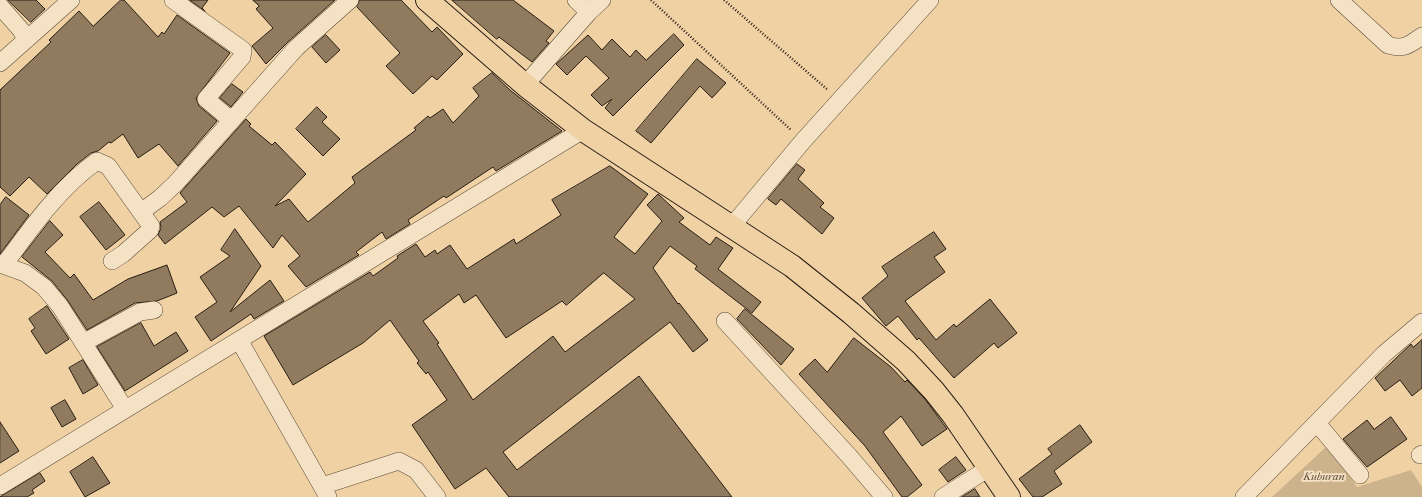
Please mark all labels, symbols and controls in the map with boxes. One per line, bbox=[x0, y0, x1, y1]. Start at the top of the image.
park label: Kuburan bbox=[1303, 470, 1345, 484]

